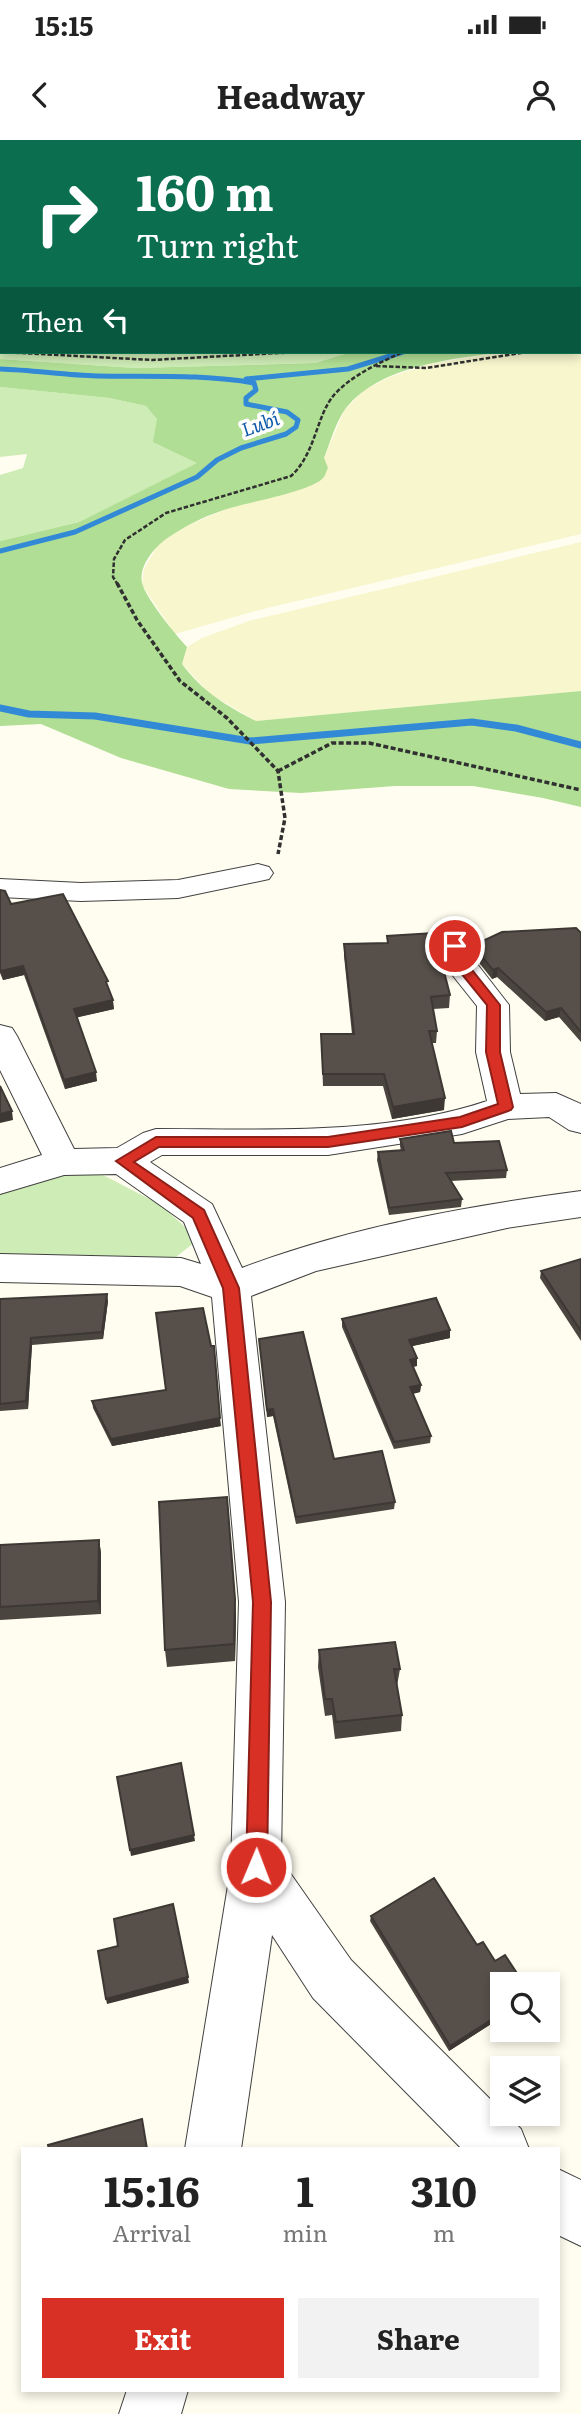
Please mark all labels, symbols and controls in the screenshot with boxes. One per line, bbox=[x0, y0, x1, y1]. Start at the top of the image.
text: 15:15 bbox=[35, 5, 93, 44]
text: Headway bbox=[216, 71, 365, 119]
icon: back bbox=[21, 76, 59, 114]
icon: person bbox=[522, 76, 560, 114]
text: 160 m bbox=[136, 153, 274, 226]
icon: right bbox=[21, 168, 112, 259]
text: Turn right bbox=[136, 220, 298, 268]
text: Then bbox=[21, 301, 83, 340]
icon: left bbox=[97, 301, 135, 339]
water label: Lubí bbox=[237, 403, 283, 443]
pin bbox=[425, 916, 485, 976]
icon: arrive bbox=[436, 927, 474, 965]
position arrow bbox=[219, 1830, 293, 1904]
map controls bbox=[490, 1972, 560, 2126]
button: search bbox=[490, 1972, 560, 2042]
button: layers bbox=[490, 2056, 560, 2126]
text: 15:16 bbox=[104, 2158, 200, 2220]
text: 1 bbox=[296, 2158, 314, 2220]
text: 310 bbox=[410, 2158, 477, 2220]
text: Arrival bbox=[112, 2215, 191, 2249]
text: min bbox=[283, 2215, 328, 2249]
text: m bbox=[433, 2215, 455, 2249]
button: Exit bbox=[42, 2298, 284, 2378]
button: Share bbox=[298, 2298, 539, 2378]

